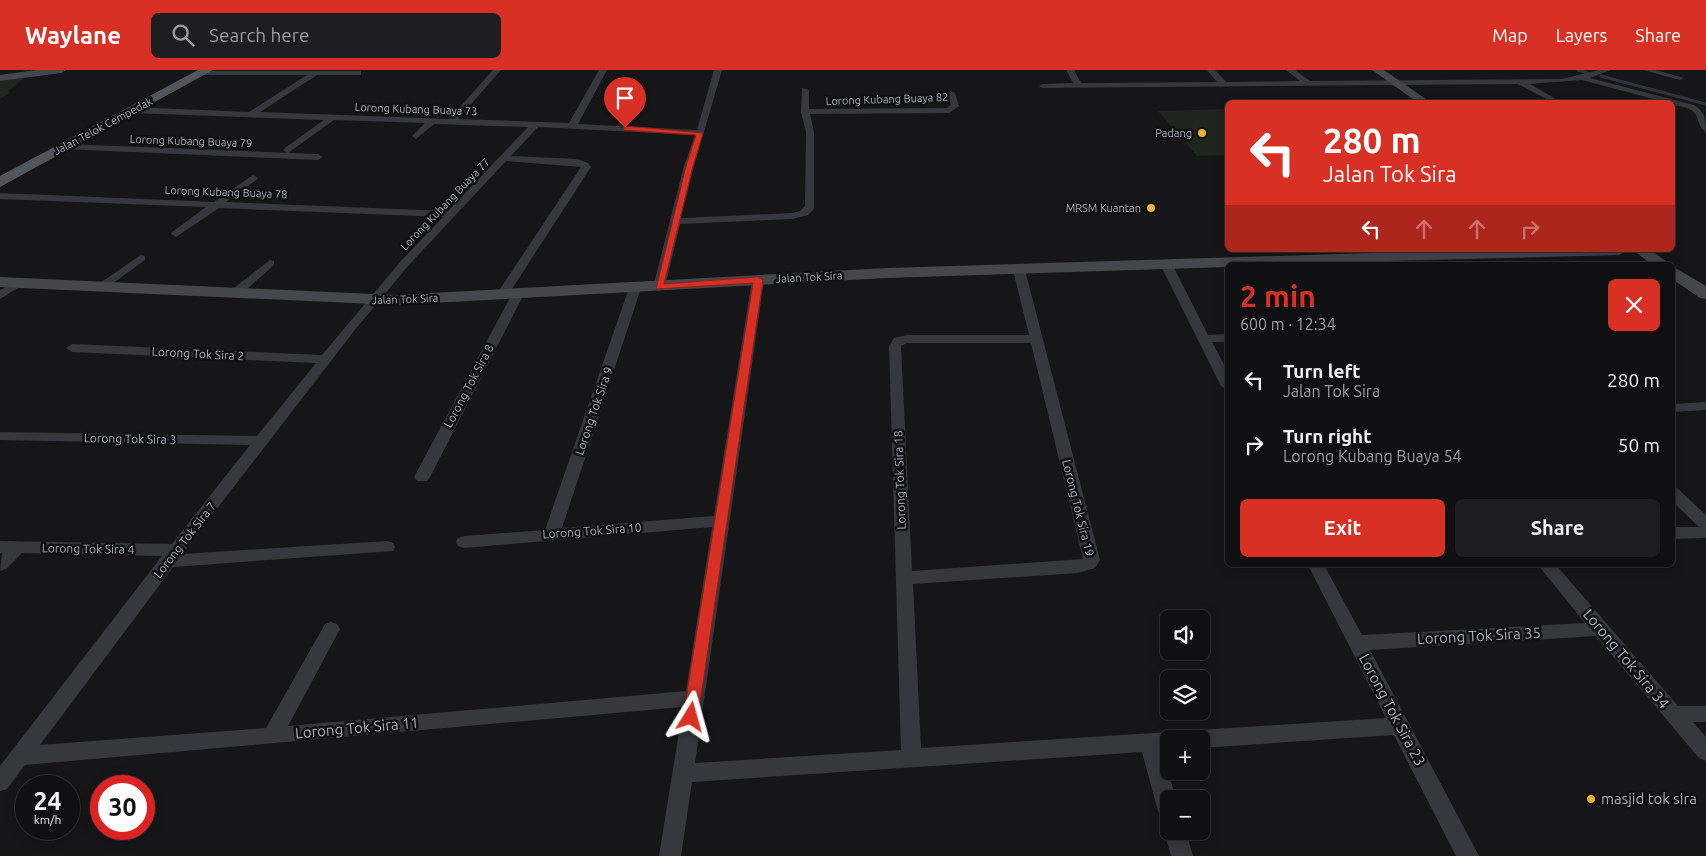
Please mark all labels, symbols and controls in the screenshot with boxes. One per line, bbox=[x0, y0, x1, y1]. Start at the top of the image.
search box bbox=[151, 13, 501, 58]
icon: search bbox=[169, 21, 197, 49]
text: Waylane bbox=[25, 22, 121, 49]
text: Search here bbox=[209, 24, 309, 46]
text: Map bbox=[1492, 25, 1528, 45]
text: Layers bbox=[1556, 25, 1607, 45]
text: Share bbox=[1635, 25, 1681, 45]
pin bbox=[604, 77, 646, 128]
icon: arrive bbox=[611, 84, 639, 112]
street label: Lorong Kubang Buaya 82 bbox=[825, 91, 949, 107]
street label: Jalan Telok Cempedak bbox=[52, 95, 155, 157]
street label: Lorong Kubang Buaya 73 bbox=[354, 101, 478, 117]
icon: left bbox=[1240, 120, 1305, 185]
text: 280 m bbox=[1323, 120, 1421, 160]
place label: Padang bbox=[1155, 127, 1192, 139]
marker: Padang bbox=[1196, 127, 1208, 139]
street label: Lorong Kubang Buaya 79 bbox=[129, 133, 253, 149]
street label: Lorong Kubang Buaya 77 bbox=[398, 156, 492, 252]
text: Jalan Tok Sira bbox=[1323, 161, 1457, 186]
street label: Lorong Kubang Buaya 78 bbox=[164, 184, 288, 200]
place label: MRSM Kuantan bbox=[1066, 202, 1141, 214]
marker: MRSM Kuantan bbox=[1145, 202, 1157, 214]
icon: left bbox=[1357, 215, 1385, 243]
icon: ahead bbox=[1410, 215, 1438, 243]
icon: ahead bbox=[1463, 215, 1491, 243]
icon: right bbox=[1516, 215, 1544, 243]
street label: Jalan Tok Sira bbox=[775, 269, 843, 285]
text: 2 min bbox=[1240, 279, 1316, 313]
button: close bbox=[1608, 279, 1660, 331]
street label: Jalan Tok Sira bbox=[371, 292, 439, 306]
text: 600 m · 12:34 bbox=[1240, 315, 1336, 333]
street label: Lorong Tok Sira 8 bbox=[441, 342, 496, 430]
street label: Lorong Tok Sira 2 bbox=[151, 345, 245, 362]
text: Turn left bbox=[1283, 360, 1361, 382]
street label: Lorong Tok Sira 9 bbox=[572, 365, 615, 457]
icon: left bbox=[1240, 366, 1268, 394]
text: 280 m bbox=[1607, 369, 1660, 391]
text: Jalan Tok Sira bbox=[1283, 382, 1380, 400]
text: Turn right bbox=[1283, 425, 1371, 447]
street label: Lorong Tok Sira 18 bbox=[891, 430, 908, 530]
street label: Lorong Tok Sira 3 bbox=[84, 431, 176, 446]
icon: right bbox=[1240, 431, 1268, 459]
text: 50 m bbox=[1618, 434, 1660, 456]
text: Lorong Kubang Buaya 54 bbox=[1283, 447, 1461, 465]
street label: Lorong Tok Sira 19 bbox=[1060, 458, 1097, 558]
street label: Lorong Tok Sira 7 bbox=[151, 499, 218, 580]
button: Exit bbox=[1240, 499, 1445, 557]
button: Share bbox=[1455, 499, 1660, 557]
street label: Lorong Tok Sira 10 bbox=[542, 521, 642, 540]
street label: Lorong Tok Sira 4 bbox=[42, 541, 135, 556]
street label: Lorong Tok Sira 34 bbox=[1580, 606, 1673, 712]
map controls bbox=[1160, 610, 1210, 840]
button: sound bbox=[1160, 610, 1210, 660]
street label: Lorong Tok Sira 35 bbox=[1417, 624, 1541, 647]
street label: Lorong Tok Sira 23 bbox=[1356, 651, 1429, 769]
button: layers bbox=[1160, 670, 1210, 720]
position arrow bbox=[664, 690, 716, 742]
street label: Lorong Tok Sira 11 bbox=[294, 714, 420, 741]
button: + bbox=[1160, 730, 1210, 780]
speed limit sign: 30 bbox=[90, 775, 155, 840]
text: 24 bbox=[33, 787, 62, 815]
button: − bbox=[1160, 790, 1210, 840]
place label: masjid tok sira bbox=[1601, 790, 1697, 807]
marker: masjid tok sira bbox=[1585, 793, 1597, 805]
text: km/h bbox=[34, 813, 61, 826]

